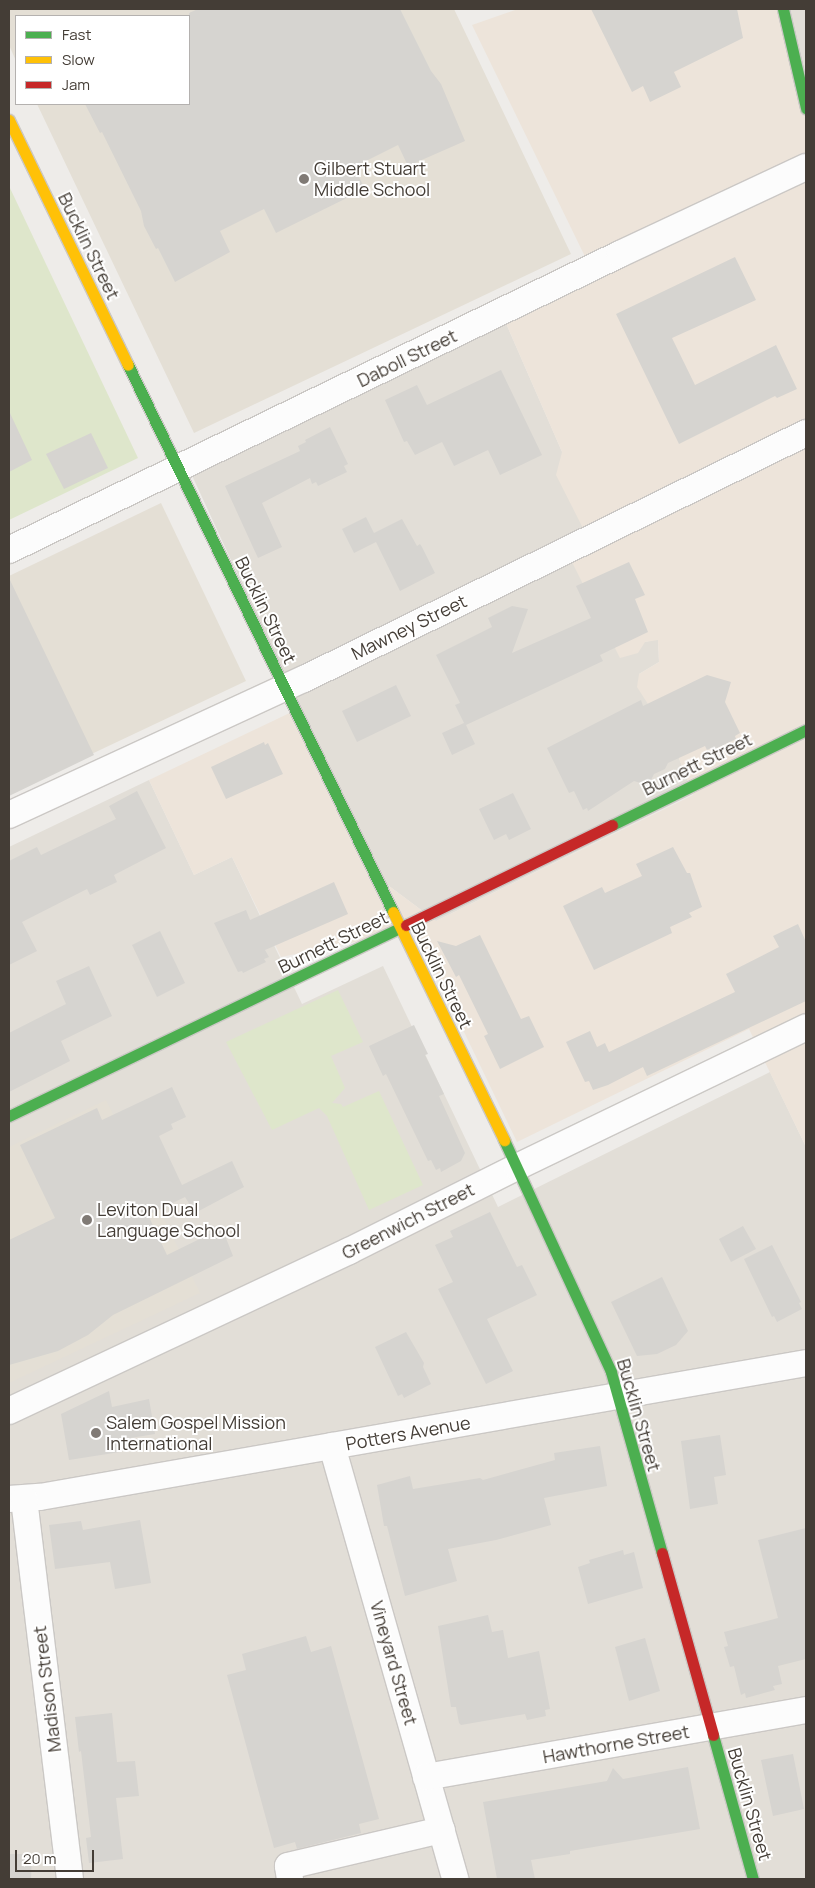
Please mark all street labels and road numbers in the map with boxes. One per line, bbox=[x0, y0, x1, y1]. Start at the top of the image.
street label: Bucklin Street bbox=[54, 189, 124, 303]
street label: Daboll Street bbox=[354, 325, 460, 391]
street label: Bucklin Street bbox=[231, 553, 301, 667]
street label: Mawney Street bbox=[348, 590, 470, 664]
street label: Burnett Street bbox=[639, 728, 755, 800]
street label: Burnett Street bbox=[275, 906, 391, 978]
street label: Bucklin Street bbox=[407, 918, 477, 1032]
street label: Greenwich Street bbox=[338, 1178, 478, 1264]
street label: Bucklin Street bbox=[613, 1356, 665, 1474]
street label: Potters Avenue bbox=[344, 1411, 472, 1455]
street label: Vineyard Street bbox=[366, 1598, 422, 1728]
street label: Madison Street bbox=[29, 1625, 65, 1753]
street label: Hawthorne Street bbox=[541, 1720, 691, 1768]
street label: Bucklin Street bbox=[724, 1745, 776, 1863]

